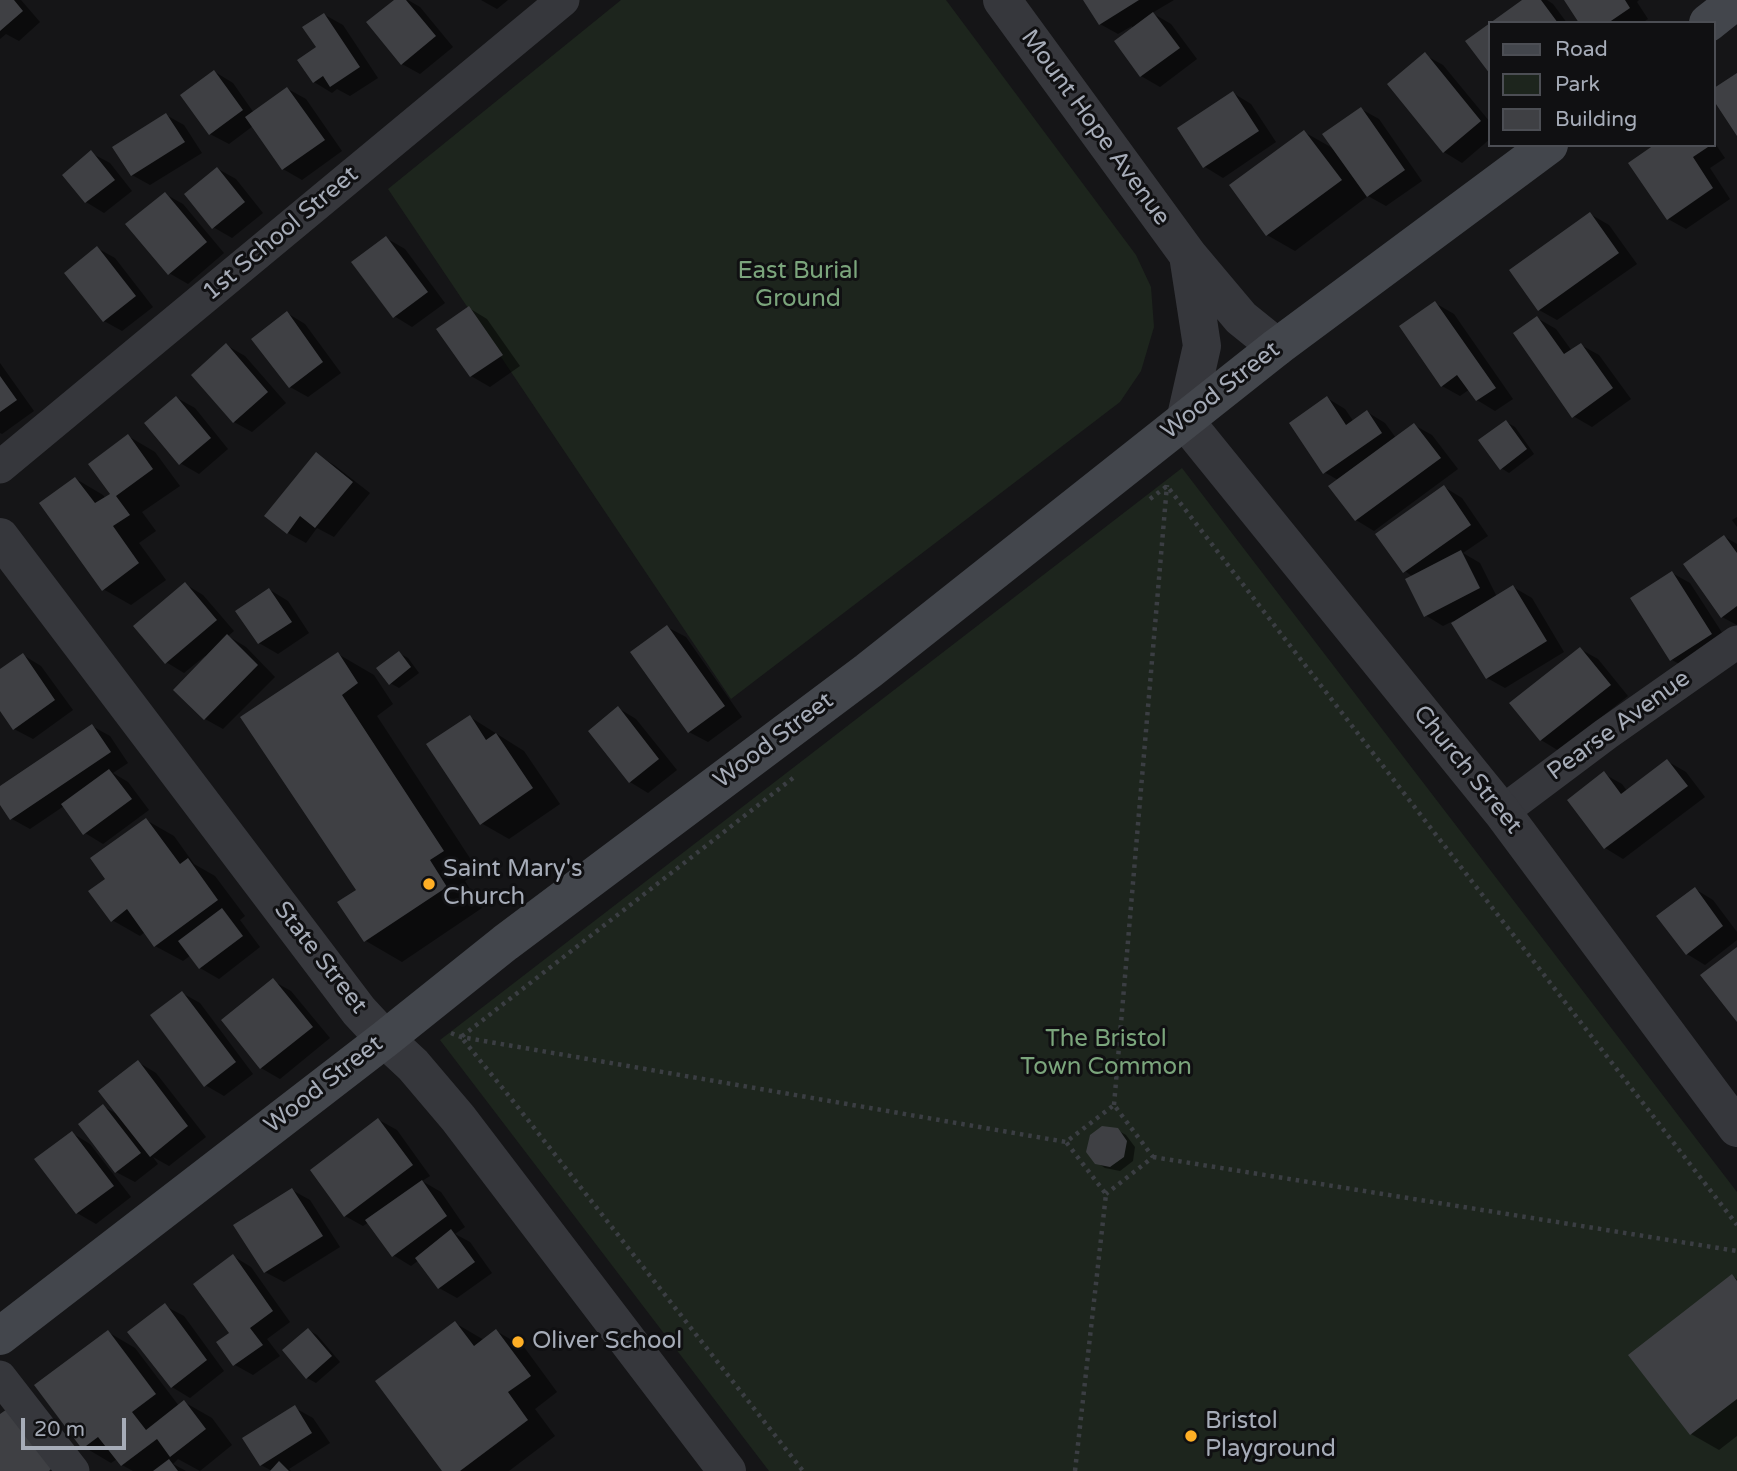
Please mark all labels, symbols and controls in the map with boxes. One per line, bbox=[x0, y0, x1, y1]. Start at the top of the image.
legend bbox=[1488, 21, 1716, 147]
street label: Mount Hope Avenue bbox=[1014, 24, 1176, 232]
text: Road bbox=[1555, 37, 1608, 62]
text: Park bbox=[1555, 72, 1600, 97]
text: Building bbox=[1555, 107, 1637, 132]
street label: 1st School Street bbox=[197, 161, 365, 307]
park label: East Burial Ground bbox=[737, 258, 859, 314]
street label: Wood Street bbox=[1156, 336, 1286, 446]
street label: Pearse Avenue bbox=[1542, 665, 1696, 787]
street label: Wood Street bbox=[708, 687, 840, 795]
street label: Church Street bbox=[1406, 700, 1528, 840]
place label: Saint Mary's Church bbox=[443, 856, 583, 912]
marker: Saint Mary's Church bbox=[421, 876, 437, 892]
street label: State Street bbox=[267, 896, 373, 1020]
park label: The Bristol Town Common bbox=[1020, 1026, 1192, 1082]
street label: Wood Street bbox=[259, 1030, 389, 1140]
place label: Oliver School bbox=[532, 1328, 682, 1356]
marker: Oliver School bbox=[510, 1334, 526, 1350]
scale bar bbox=[24, 1404, 130, 1448]
place label: Bristol Playground bbox=[1205, 1408, 1336, 1464]
text: 20 m bbox=[34, 1417, 85, 1442]
marker: Bristol Playground bbox=[1183, 1428, 1199, 1444]

